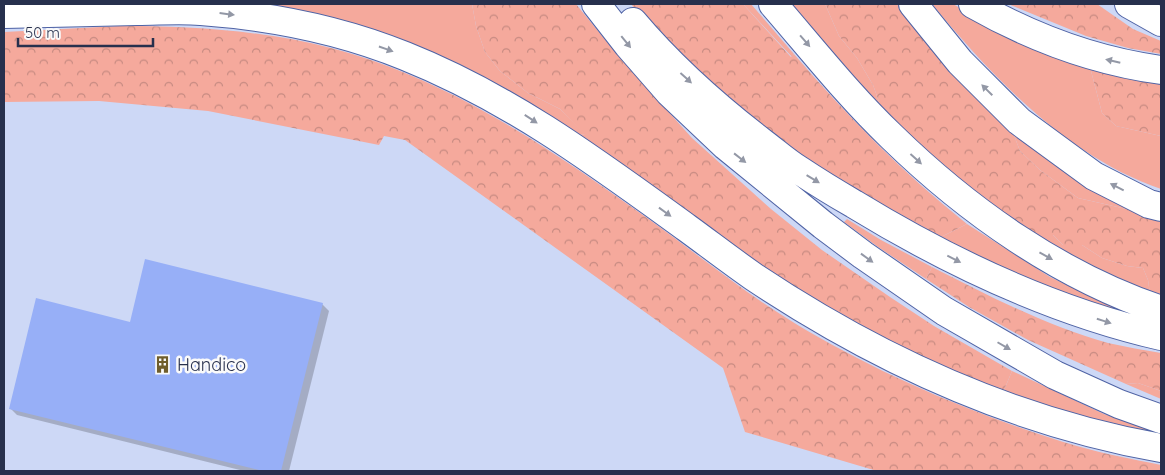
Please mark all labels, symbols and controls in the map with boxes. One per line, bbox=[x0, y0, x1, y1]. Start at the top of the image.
one-way arrow bbox=[220, 10, 236, 18]
scale bar bbox=[18, 15, 152, 47]
text: 50 m bbox=[25, 23, 60, 42]
one-way arrow bbox=[799, 34, 811, 46]
one-way arrow bbox=[621, 35, 632, 48]
one-way arrow bbox=[378, 46, 393, 53]
one-way arrow bbox=[1106, 57, 1121, 65]
one-way arrow bbox=[680, 72, 692, 84]
one-way arrow bbox=[982, 85, 994, 97]
one-way arrow bbox=[525, 115, 538, 124]
one-way arrow bbox=[733, 152, 746, 163]
one-way arrow bbox=[910, 153, 922, 165]
one-way arrow bbox=[807, 174, 820, 184]
one-way arrow bbox=[1110, 183, 1124, 191]
one-way arrow bbox=[658, 207, 672, 217]
one-way arrow bbox=[1039, 252, 1053, 261]
one-way arrow bbox=[861, 253, 874, 263]
one-way arrow bbox=[947, 255, 961, 263]
one-way arrow bbox=[1097, 318, 1112, 325]
one-way arrow bbox=[997, 342, 1012, 350]
place label: Handico bbox=[177, 353, 246, 376]
building icon: Handico bbox=[153, 355, 173, 375]

